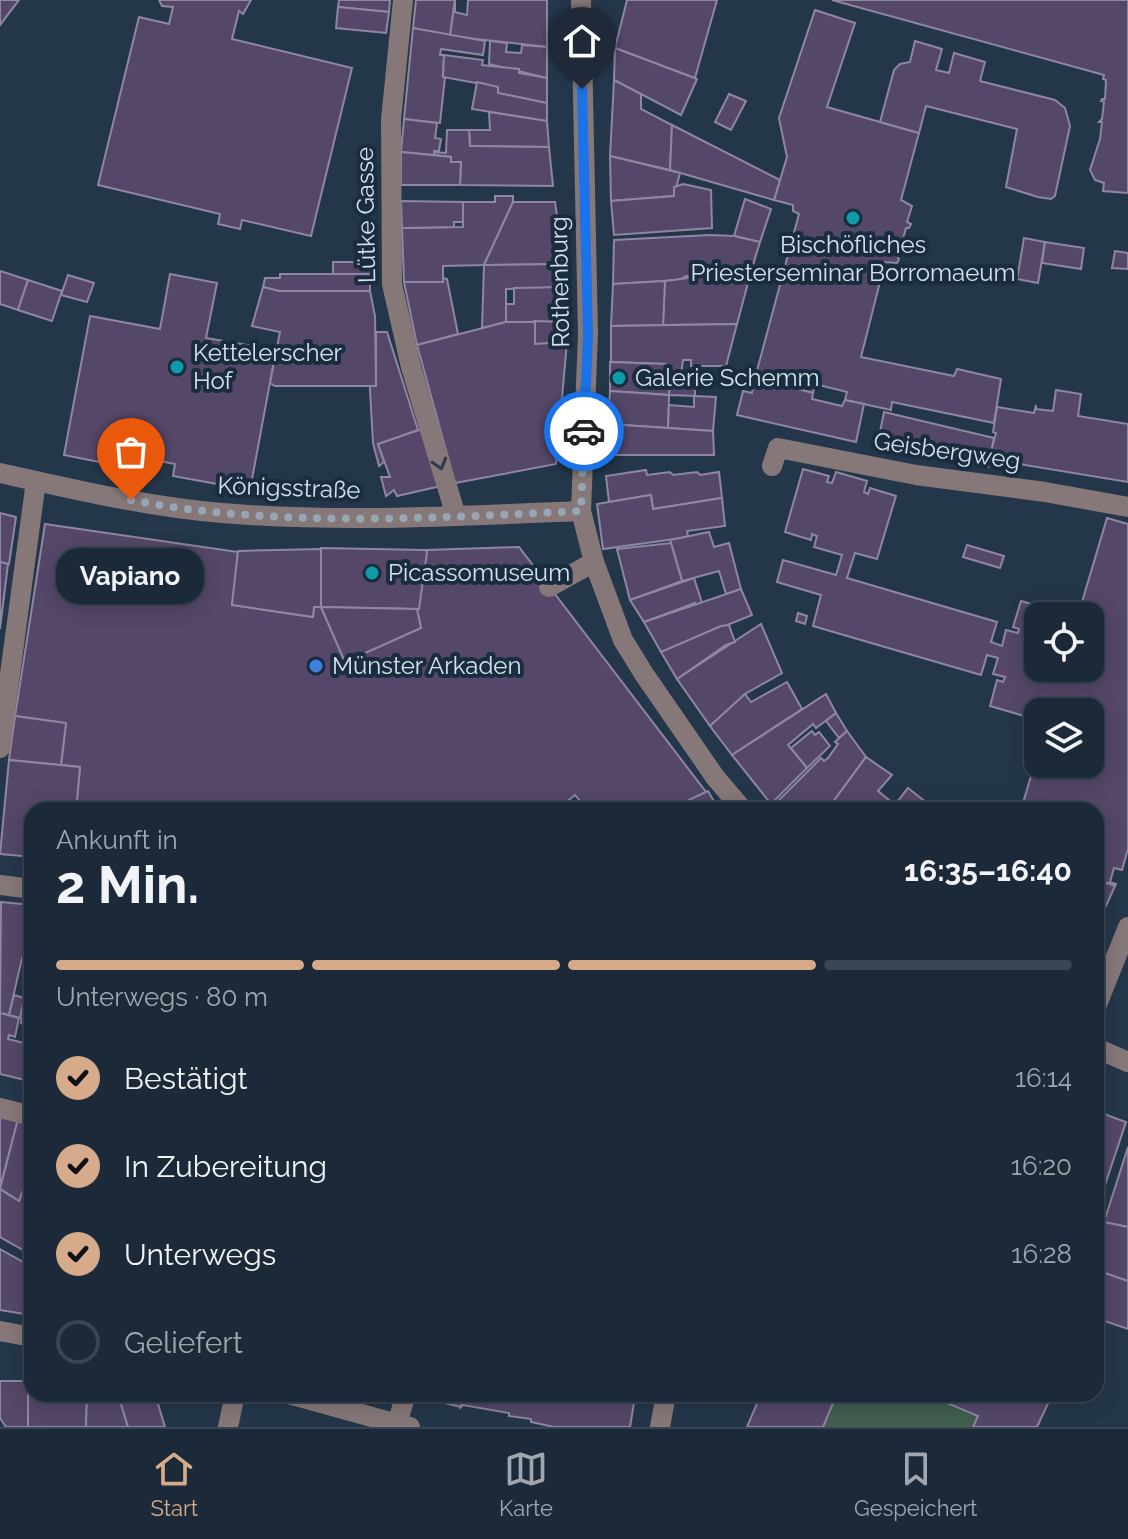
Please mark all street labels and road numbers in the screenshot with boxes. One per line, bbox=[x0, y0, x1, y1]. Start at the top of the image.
street label: Lütke Gasse bbox=[350, 147, 381, 283]
street label: Rothenburg bbox=[544, 216, 575, 348]
street label: Geisbergweg bbox=[872, 426, 1022, 475]
street label: Königsstraße bbox=[217, 471, 361, 504]

